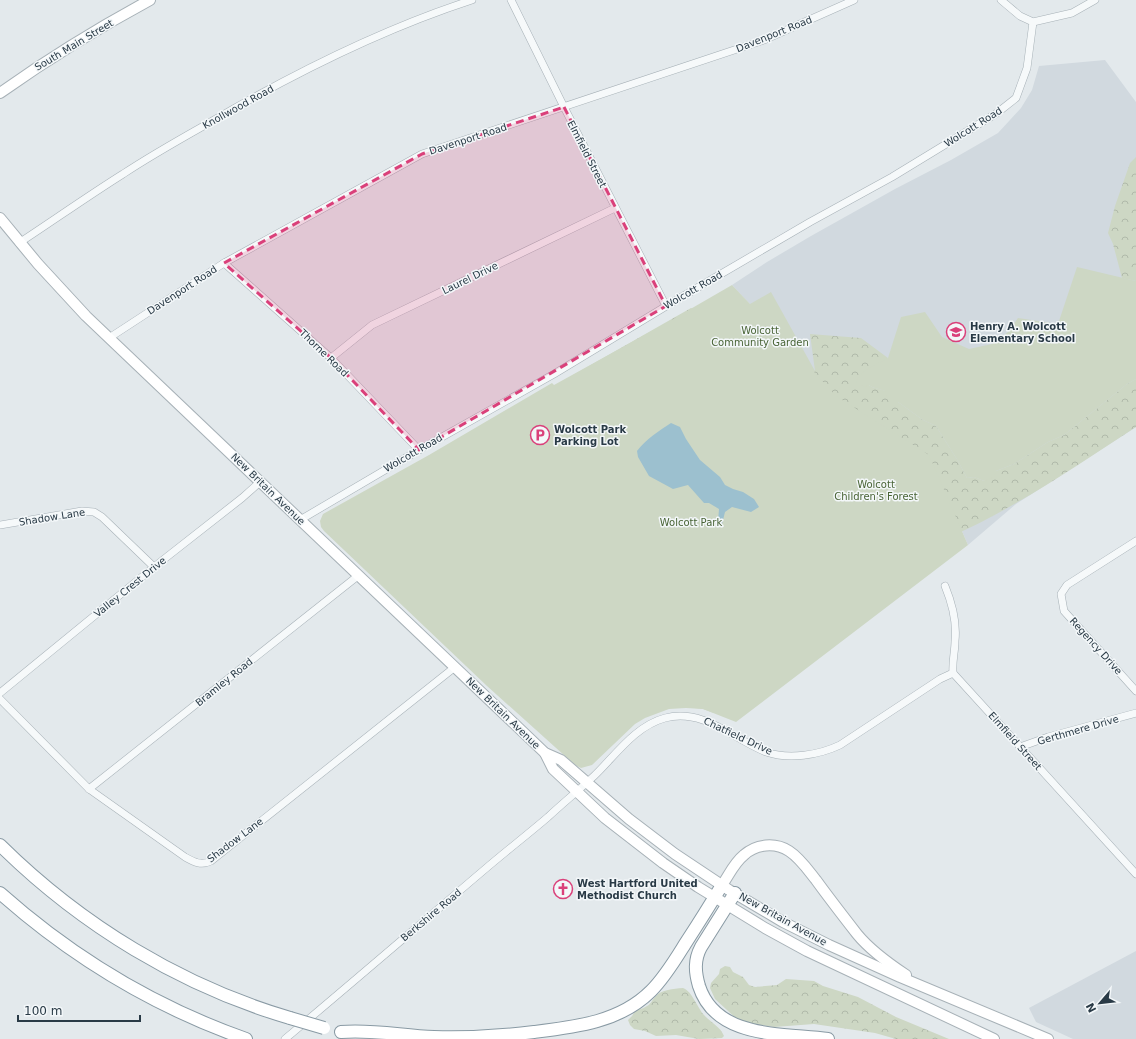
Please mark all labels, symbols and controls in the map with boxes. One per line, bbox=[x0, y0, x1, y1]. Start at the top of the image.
street label: Davenport Road bbox=[734, 14, 814, 54]
street label: South Main Street bbox=[33, 17, 115, 73]
street label: Knollwood Road bbox=[201, 83, 275, 131]
street label: Wolcott Road bbox=[942, 105, 1004, 149]
street label: Elmfield Street bbox=[565, 119, 609, 190]
street label: Davenport Road bbox=[428, 121, 508, 157]
street label: Laurel Drive bbox=[440, 260, 500, 296]
street label: Davenport Road bbox=[145, 263, 219, 317]
street label: Wolcott Road bbox=[662, 269, 724, 311]
school or university icon: Henry A. Wolcott Elementary School bbox=[945, 321, 967, 343]
place label: Henry A. Wolcott Elementary School bbox=[970, 321, 1075, 344]
park label: Wolcott Community Garden bbox=[711, 325, 809, 348]
street label: Thorne Road bbox=[297, 326, 351, 379]
parking icon: Wolcott Park Parking Lot bbox=[529, 424, 551, 446]
place label: Wolcott Park Parking Lot bbox=[554, 424, 627, 447]
street label: Wolcott Road bbox=[382, 432, 444, 474]
street label: New Britain Avenue bbox=[229, 451, 307, 527]
park label: Wolcott Children's Forest bbox=[834, 479, 918, 502]
street label: Shadow Lane bbox=[18, 506, 86, 528]
park label: Wolcott Park bbox=[660, 517, 722, 528]
street label: Valley Crest Drive bbox=[92, 555, 168, 619]
street label: Regency Drive bbox=[1068, 615, 1124, 677]
street label: Bramley Road bbox=[193, 656, 255, 708]
street label: New Britain Avenue bbox=[464, 675, 542, 751]
street label: Elmfield Street bbox=[986, 710, 1044, 772]
street label: Gerthmere Drive bbox=[1036, 713, 1120, 747]
street label: Chatfield Drive bbox=[702, 715, 774, 757]
street label: Shadow Lane bbox=[205, 815, 265, 865]
church icon: West Hartford United Methodist Church bbox=[552, 878, 574, 900]
place label: West Hartford United Methodist Church bbox=[577, 878, 698, 901]
street label: Berkshire Road bbox=[399, 887, 463, 943]
street label: New Britain Avenue bbox=[737, 890, 829, 948]
north arrow bbox=[1080, 983, 1120, 1023]
scale bar bbox=[18, 997, 140, 1023]
text: N bbox=[1084, 1000, 1100, 1015]
text: 100 m bbox=[24, 1004, 62, 1018]

